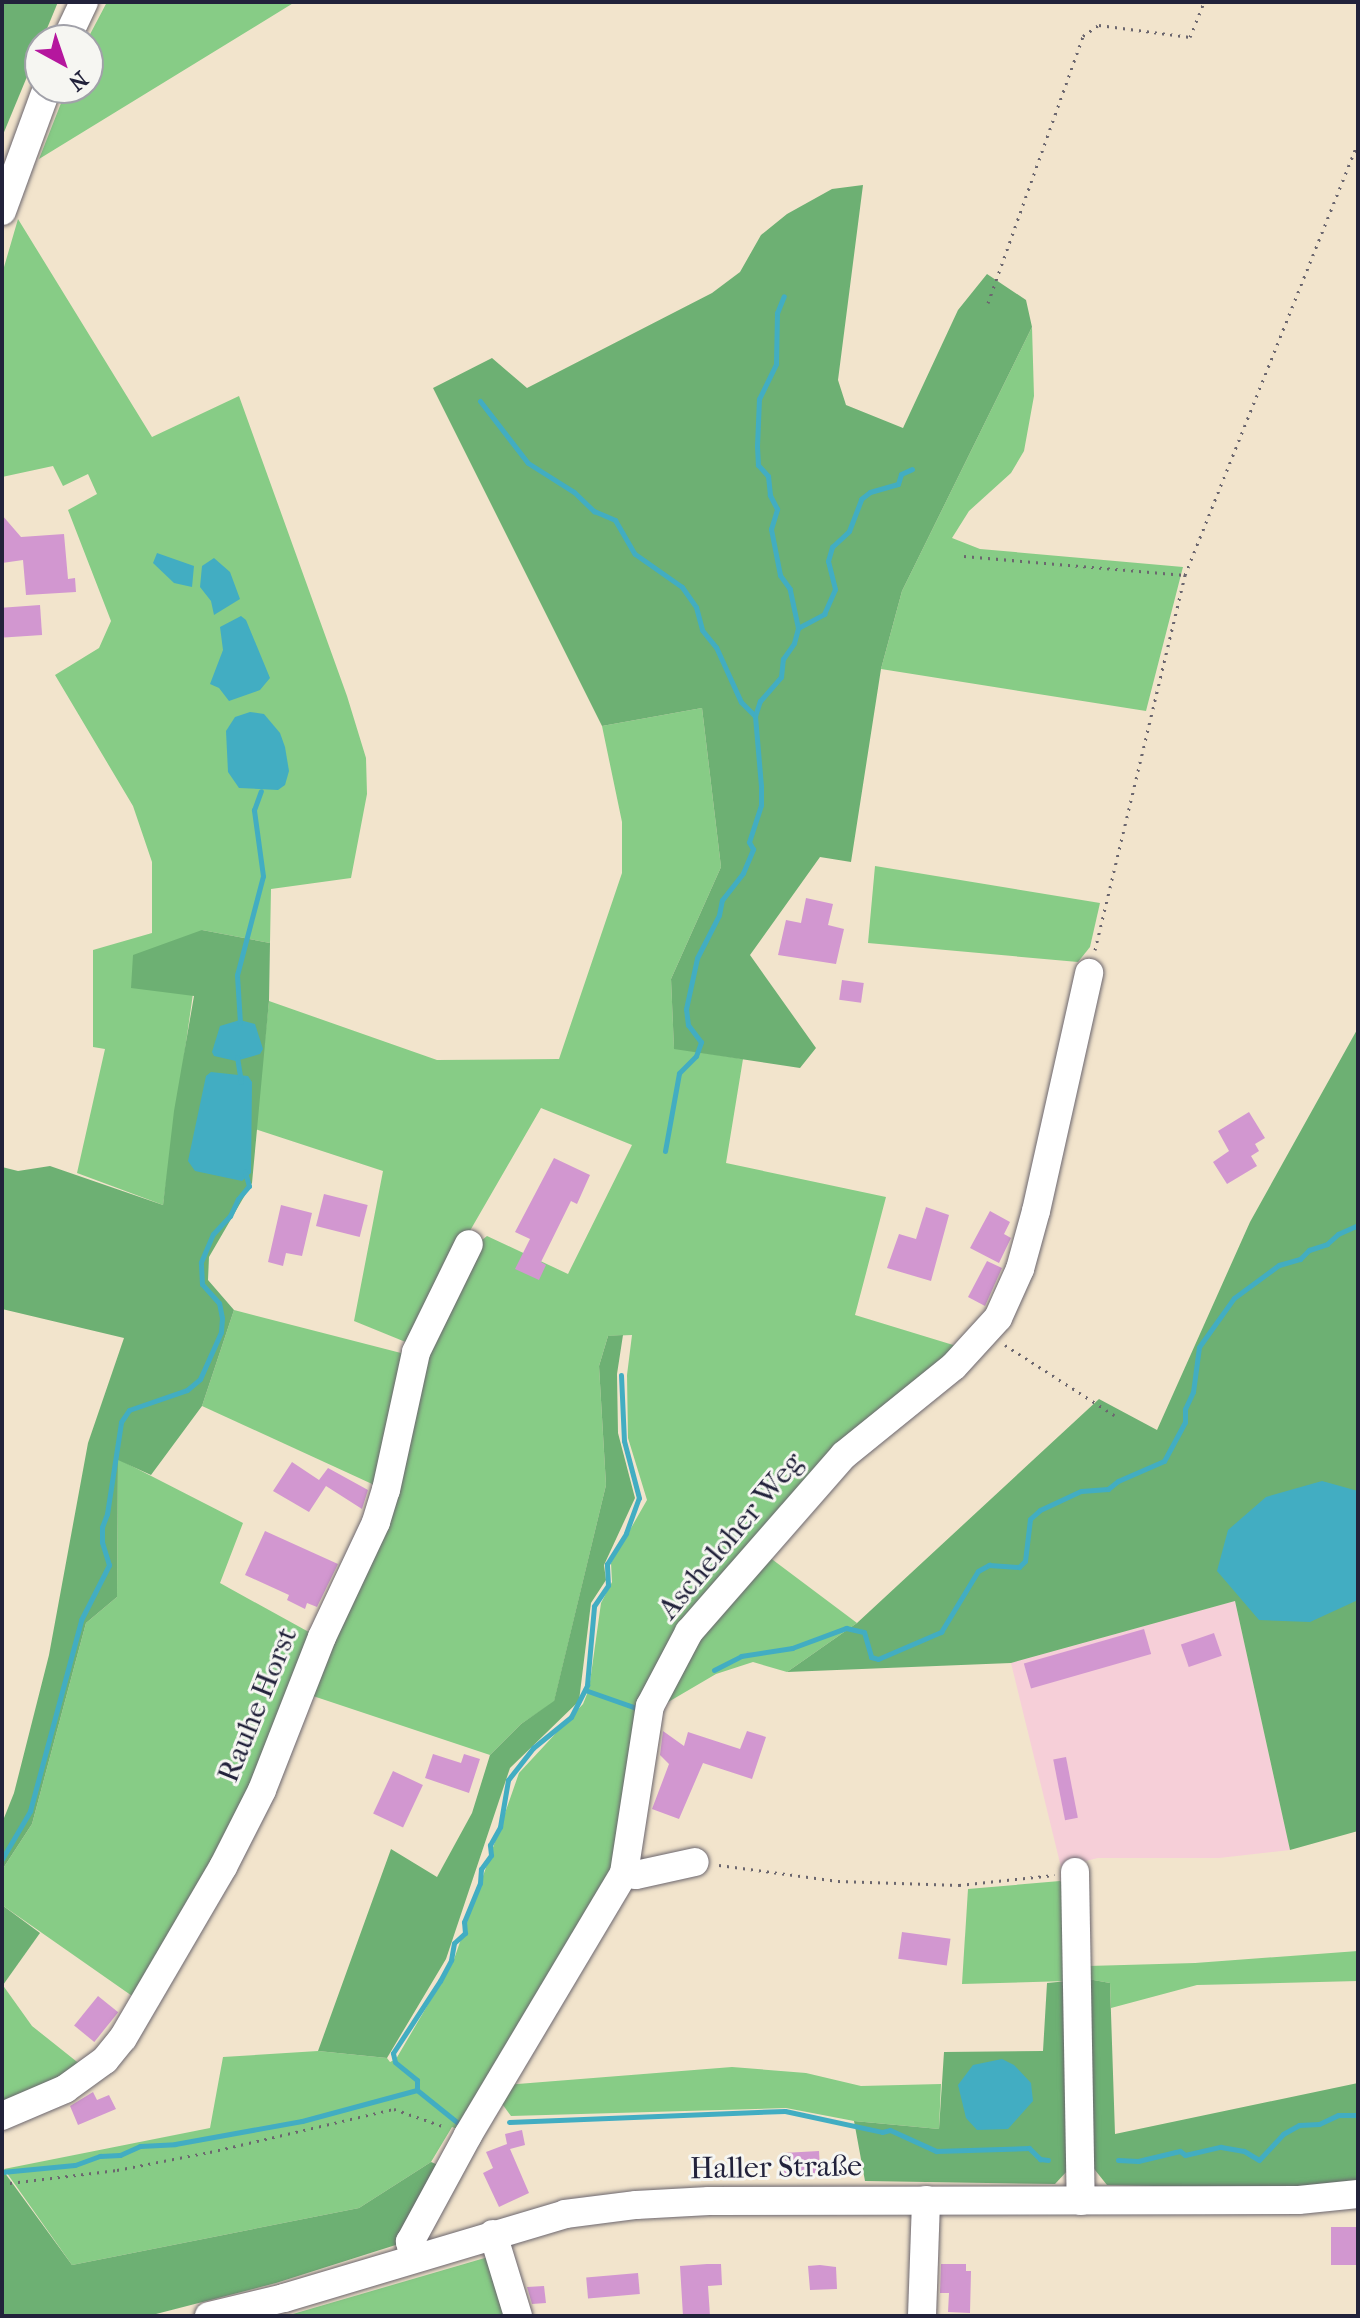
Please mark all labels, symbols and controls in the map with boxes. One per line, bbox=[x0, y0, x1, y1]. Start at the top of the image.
north arrow bbox=[24, 24, 104, 104]
text: N bbox=[63, 66, 93, 96]
street label: Ascheloher Weg bbox=[651, 1445, 811, 1627]
street label: Rauhe Horst bbox=[211, 1622, 305, 1788]
street label: Haller Straße bbox=[690, 2149, 862, 2187]

